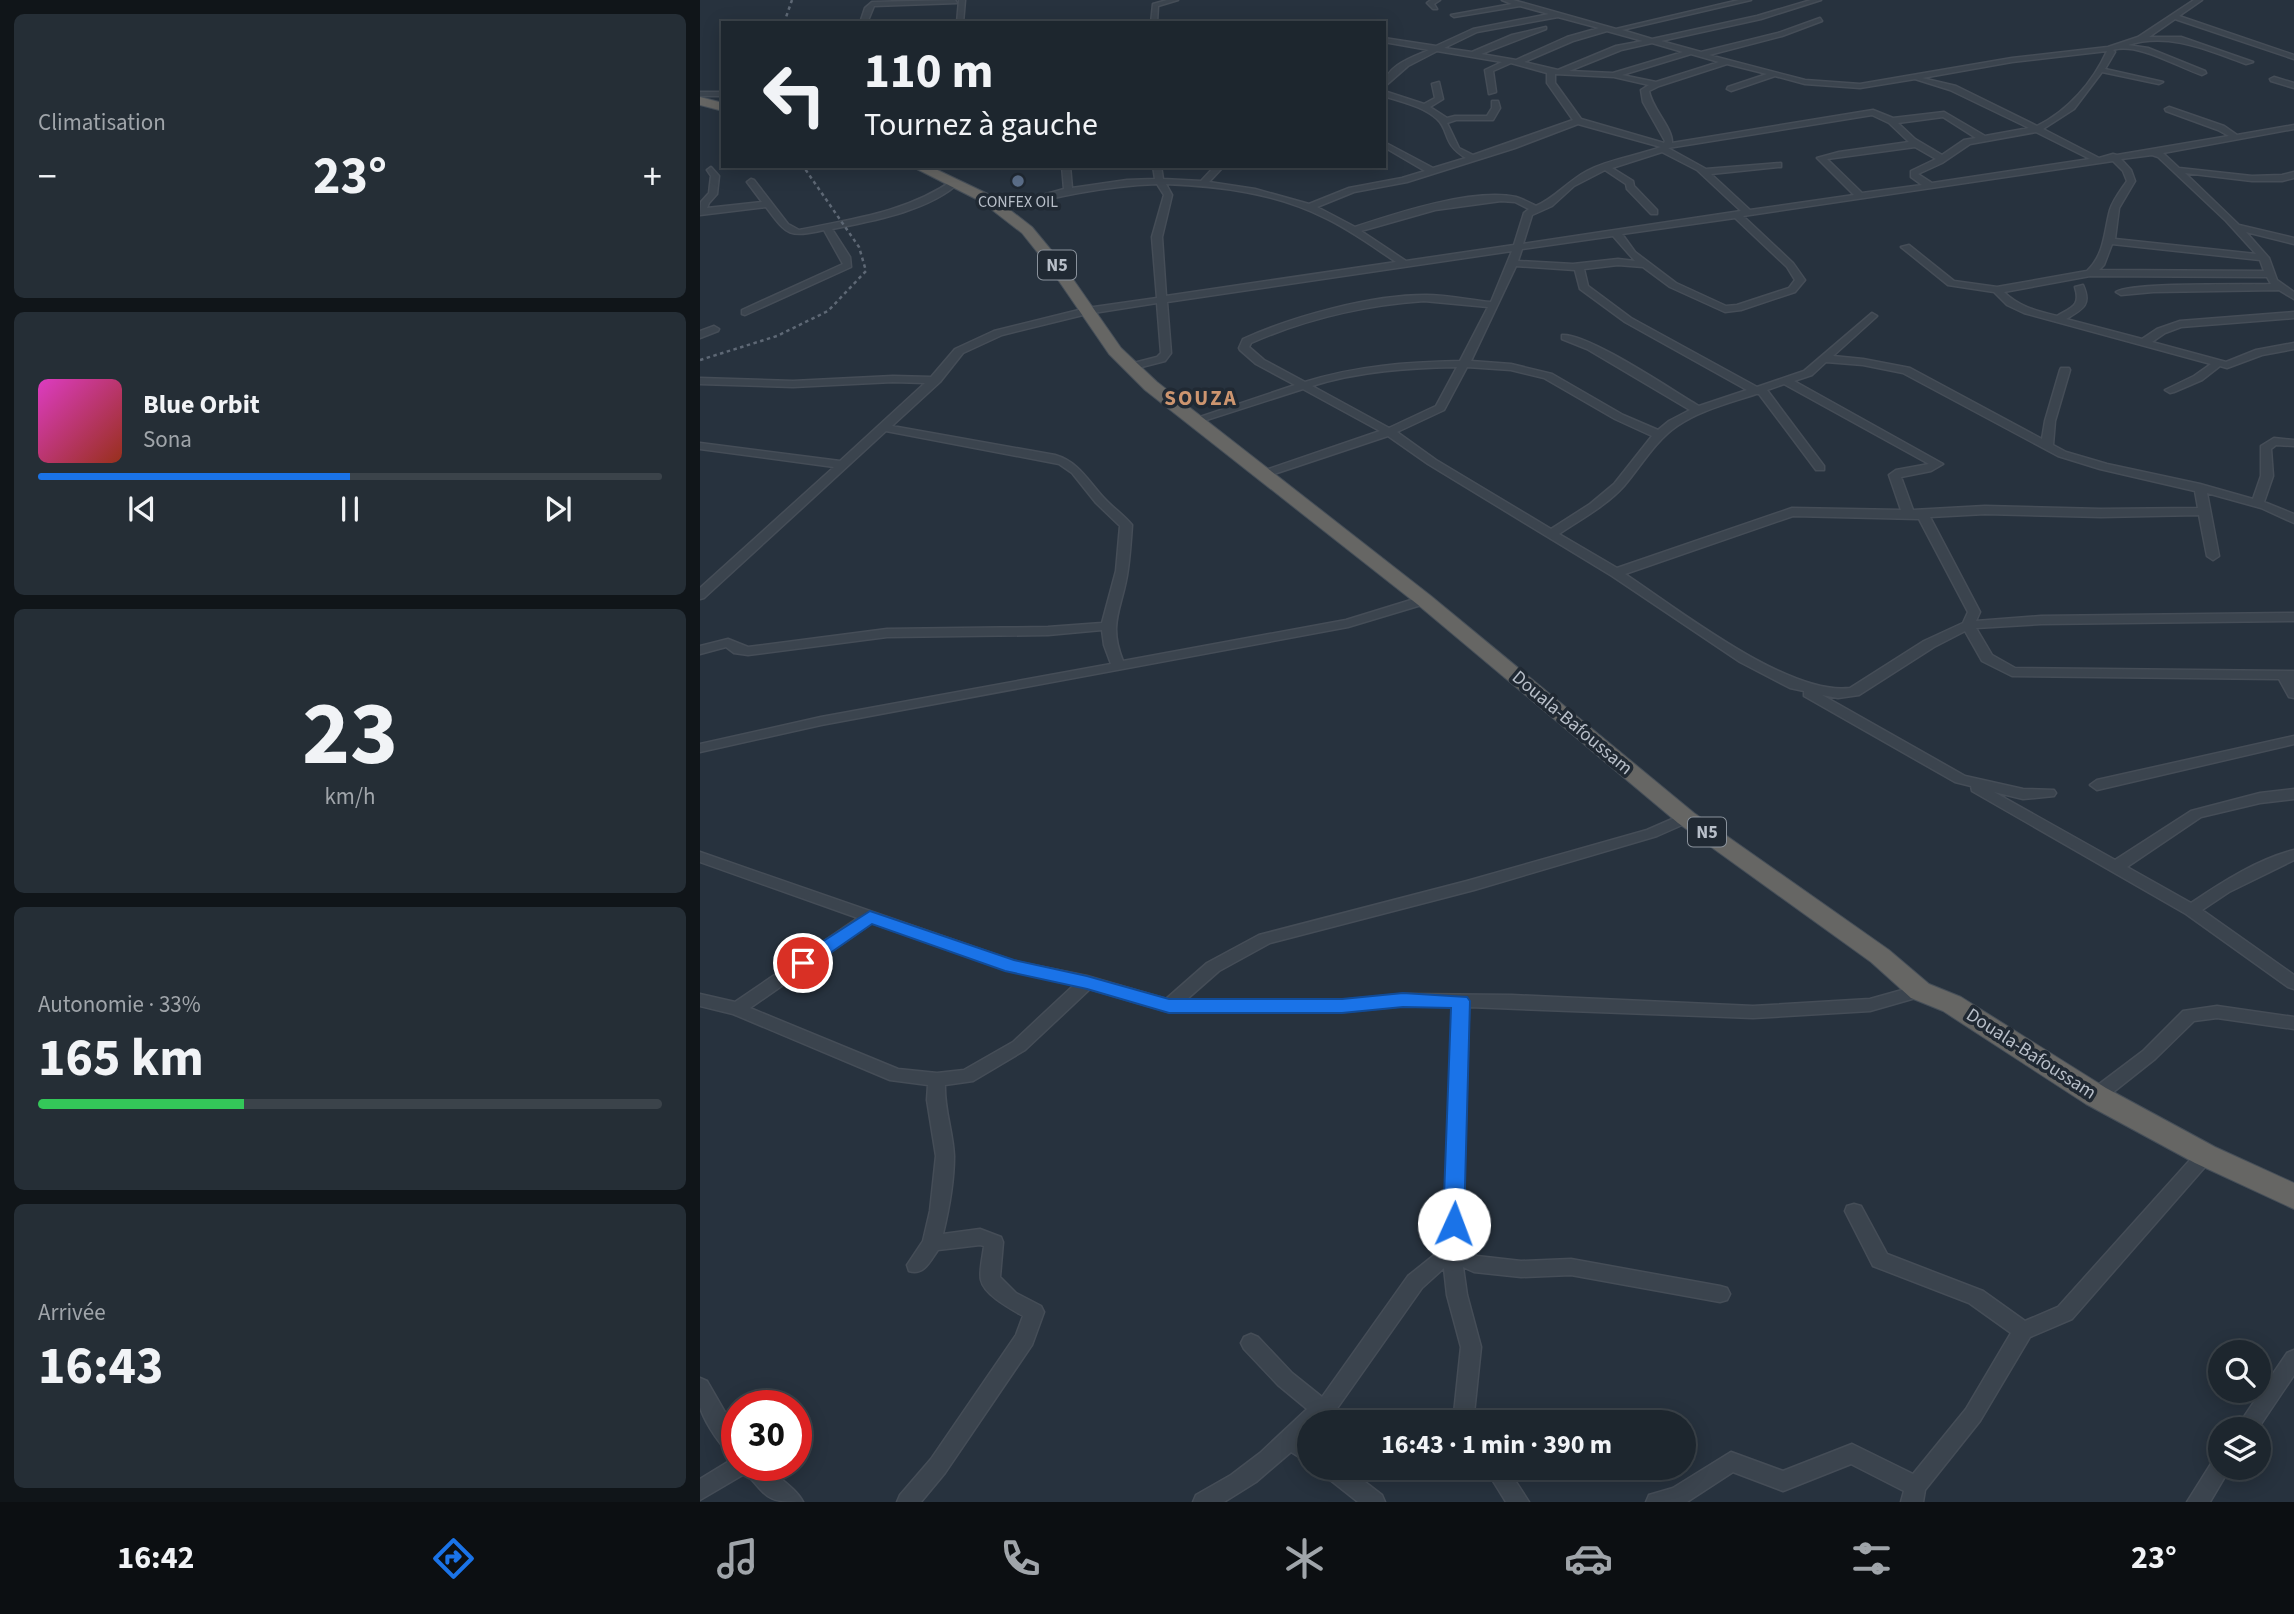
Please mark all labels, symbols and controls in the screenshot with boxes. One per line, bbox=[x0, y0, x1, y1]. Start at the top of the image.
text: 110 m bbox=[864, 37, 993, 107]
icon: left bbox=[749, 49, 840, 140]
text: Tournez à gauche bbox=[864, 102, 1098, 148]
text: Climatisation bbox=[38, 106, 166, 139]
text: 23° bbox=[313, 140, 387, 214]
text: − bbox=[38, 150, 57, 204]
text: + bbox=[643, 150, 662, 204]
marker: CONFEX OIL bbox=[1010, 173, 1026, 189]
place label: CONFEX OIL bbox=[978, 191, 1058, 213]
road number: N5 bbox=[1038, 250, 1076, 279]
district label: SOUZA bbox=[1164, 383, 1238, 413]
text: Blue Orbit bbox=[143, 386, 260, 423]
text: Sona bbox=[143, 423, 192, 456]
icon: previous bbox=[123, 490, 161, 528]
icon: pause bbox=[331, 490, 369, 528]
icon: next bbox=[539, 490, 577, 528]
street label: Douala-Bafoussam bbox=[1506, 664, 1638, 782]
text: 23 bbox=[302, 670, 398, 799]
text: km/h bbox=[324, 780, 376, 813]
road number: N5 bbox=[1688, 818, 1726, 846]
pin bbox=[773, 933, 833, 993]
icon: arrive bbox=[784, 944, 822, 982]
text: Autonomie · 33% bbox=[38, 988, 201, 1021]
street label: Douala-Bafoussam bbox=[1961, 1002, 2101, 1106]
text: 165 km bbox=[38, 1022, 204, 1096]
position arrow bbox=[1417, 1187, 1491, 1261]
text: Arrivée bbox=[38, 1296, 106, 1329]
text: 16:43 bbox=[38, 1330, 163, 1404]
map controls bbox=[2208, 1340, 2271, 1480]
button: search bbox=[2208, 1340, 2271, 1403]
speed limit sign: 30 bbox=[721, 1390, 812, 1481]
button: layers bbox=[2208, 1417, 2271, 1480]
text: 16:43 · 1 min · 390 m bbox=[1381, 1426, 1612, 1463]
icon: directions bbox=[429, 1534, 478, 1583]
icon: music bbox=[713, 1534, 762, 1583]
icon: phone bbox=[996, 1534, 1045, 1583]
icon: climate bbox=[1280, 1534, 1329, 1583]
icon: car bbox=[1564, 1534, 1613, 1583]
icon: filters bbox=[1847, 1534, 1896, 1583]
text: 16:42 bbox=[117, 1535, 195, 1581]
text: 23° bbox=[2131, 1535, 2177, 1581]

